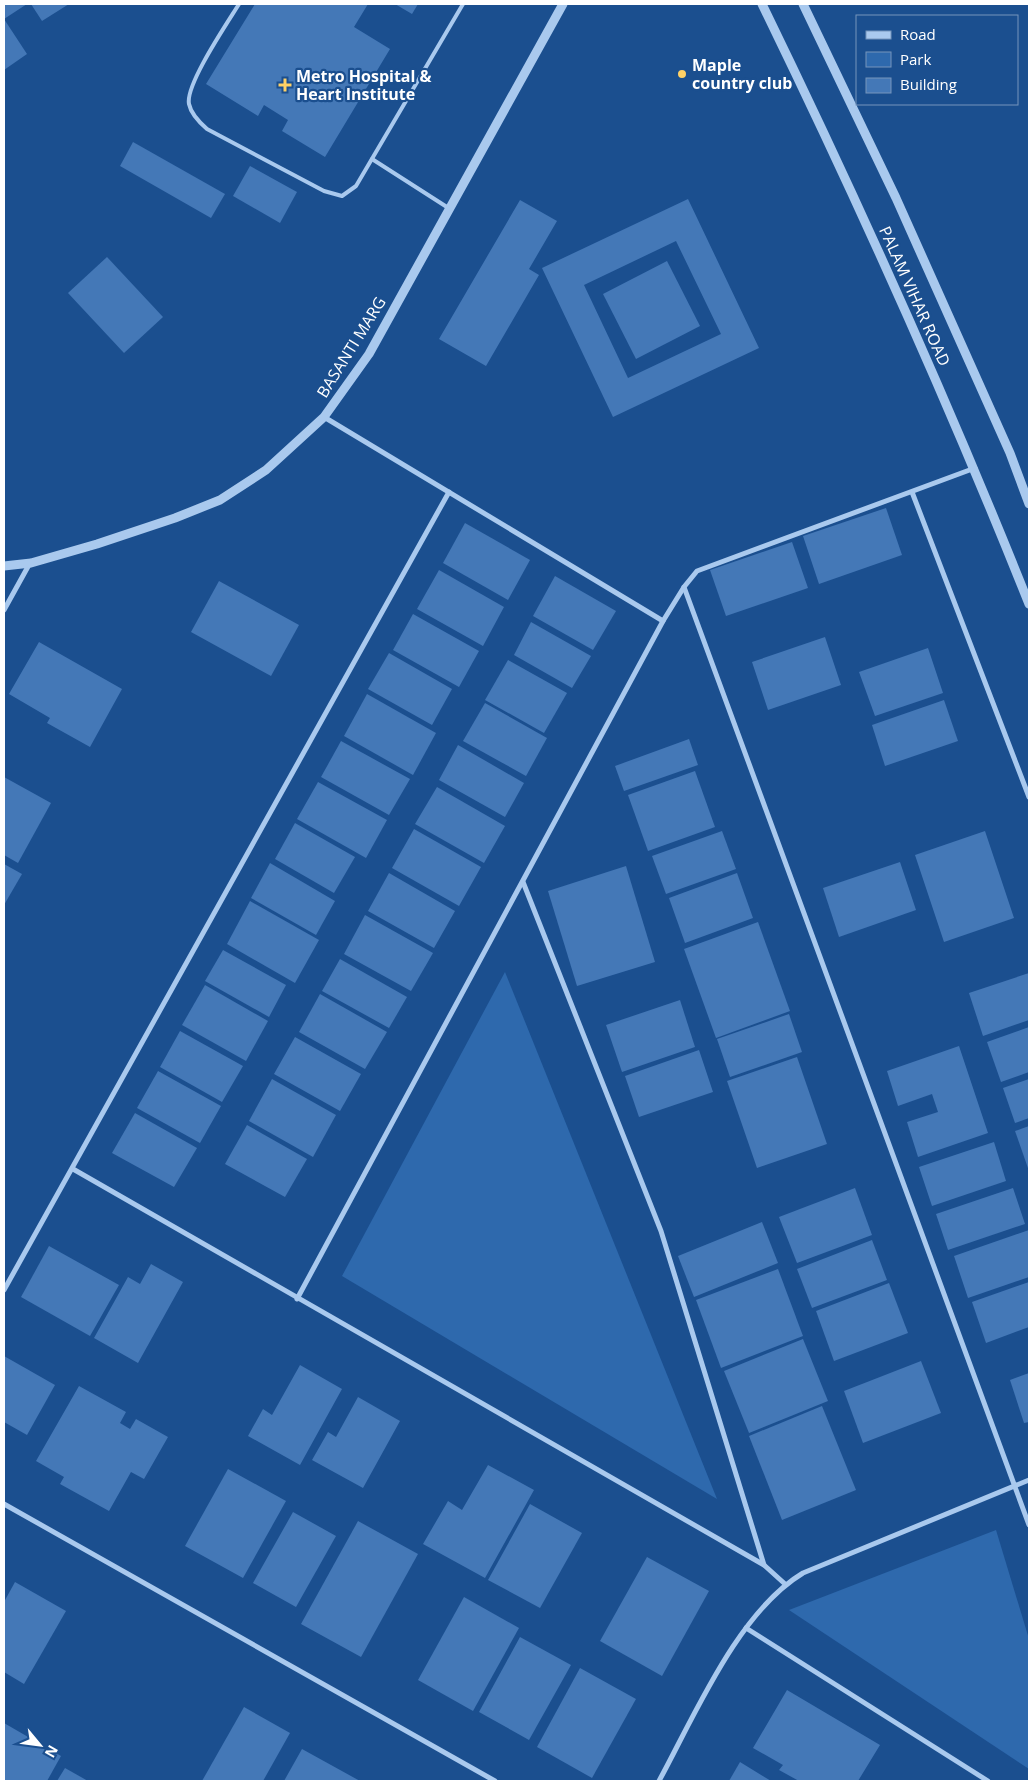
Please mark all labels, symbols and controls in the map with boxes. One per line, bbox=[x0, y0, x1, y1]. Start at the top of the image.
legend bbox=[856, 15, 1018, 105]
text: Road bbox=[900, 24, 936, 44]
text: Park bbox=[900, 49, 931, 69]
place label: Maple country club bbox=[692, 54, 792, 94]
place label: Metro Hospital & Heart Institute bbox=[296, 65, 432, 105]
marker: Maple country club bbox=[676, 68, 688, 80]
text: Building bbox=[900, 74, 957, 94]
marker: Metro Hospital & Heart Institute bbox=[278, 78, 292, 92]
street label: PALAM VIHAR ROAD bbox=[874, 223, 956, 369]
street label: BASANTI MARG bbox=[311, 292, 391, 402]
north arrow bbox=[15, 1720, 65, 1770]
text: N bbox=[41, 1742, 63, 1761]

